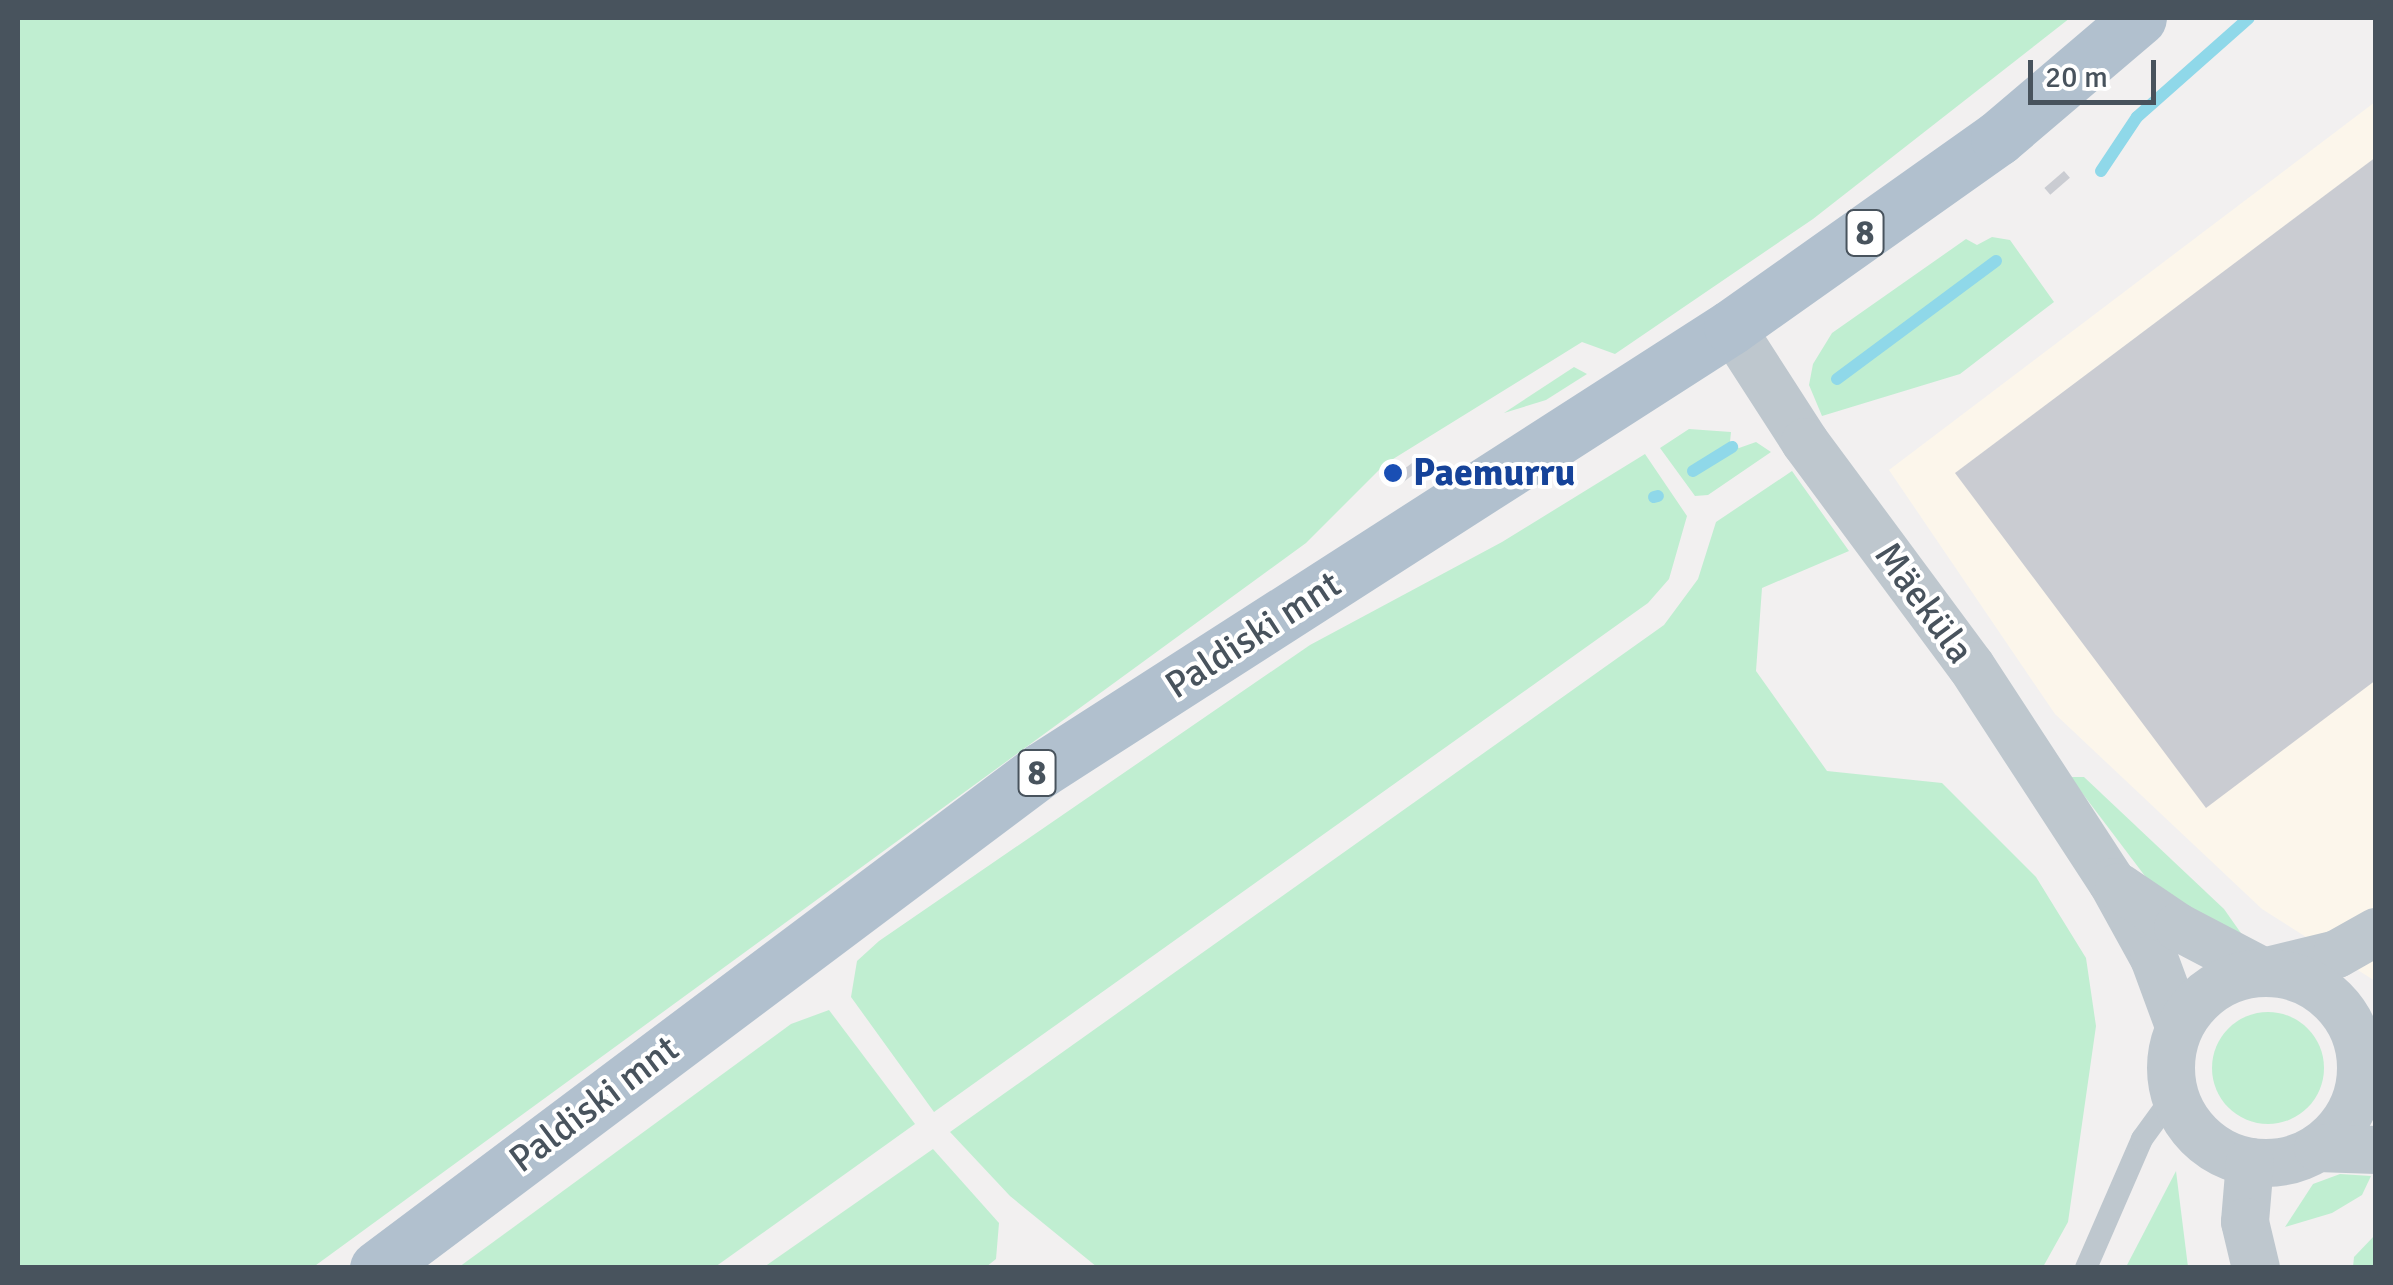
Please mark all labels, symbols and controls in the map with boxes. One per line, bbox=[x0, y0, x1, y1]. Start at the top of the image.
scale bar bbox=[2033, 40, 2160, 102]
text: 20 m bbox=[2045, 59, 2108, 96]
road number: 8 bbox=[1845, 203, 1885, 263]
place label: Paemurru bbox=[1413, 450, 1575, 496]
marker: Paemurru bbox=[1382, 462, 1404, 484]
street label: Mäeküla bbox=[1865, 534, 1983, 672]
street label: Paldiski mnt bbox=[1157, 562, 1349, 708]
road number: 8 bbox=[1017, 743, 1057, 803]
street label: Paldiski mnt bbox=[501, 1026, 687, 1182]

